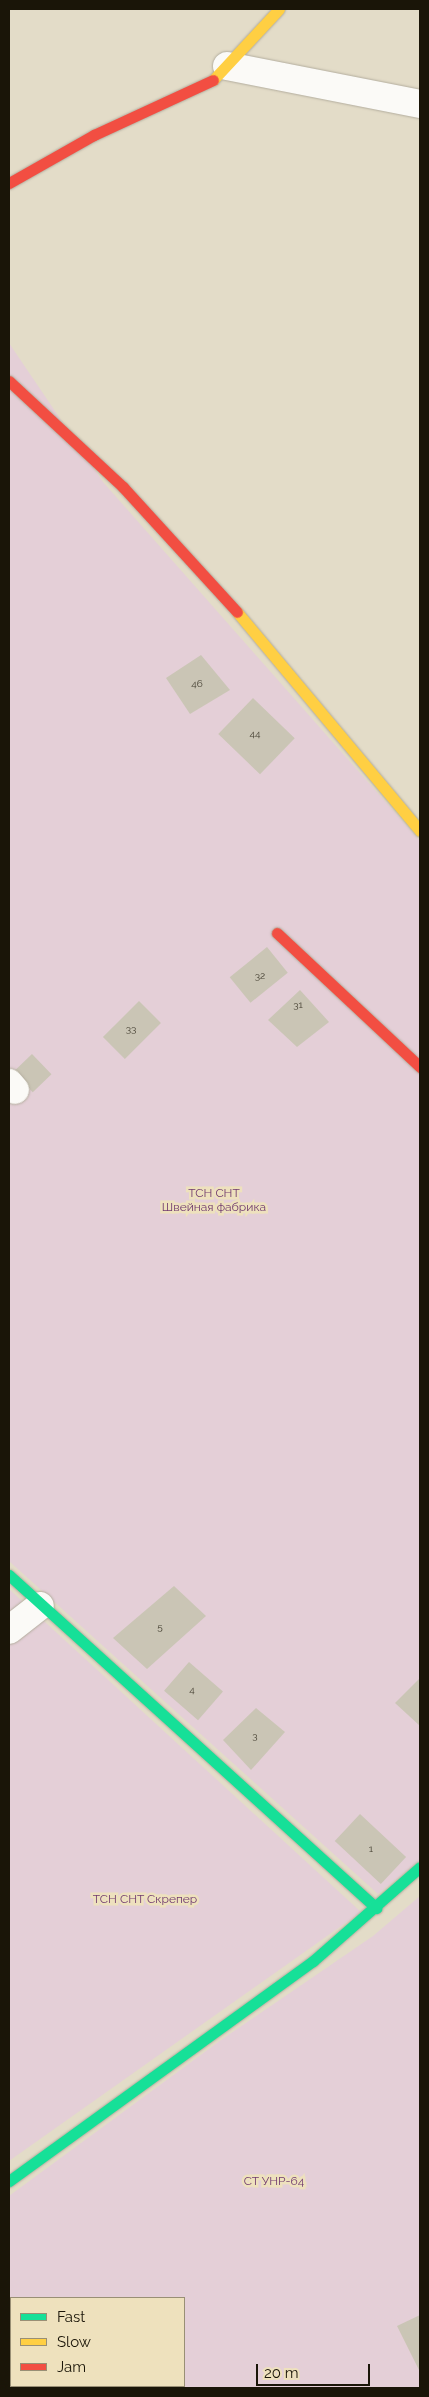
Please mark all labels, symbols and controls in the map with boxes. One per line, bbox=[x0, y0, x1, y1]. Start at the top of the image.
house number: 46 bbox=[191, 678, 203, 690]
house number: 44 bbox=[250, 728, 260, 740]
house number: 32 bbox=[255, 970, 265, 982]
house number: 31 bbox=[293, 999, 303, 1011]
house number: 33 bbox=[126, 1023, 136, 1035]
park label: ТСН СНТ Швейная фабрика bbox=[162, 1187, 266, 1215]
house number: 5 bbox=[157, 1621, 163, 1633]
house number: 4 bbox=[189, 1684, 195, 1696]
house number: 3 bbox=[252, 1730, 258, 1742]
house number: 1 bbox=[369, 1843, 373, 1855]
park label: ТСН СНТ Скрепер bbox=[93, 1893, 197, 1907]
park label: СТ УНР-64 bbox=[243, 2175, 305, 2189]
legend bbox=[10, 2297, 185, 2387]
text: Fast bbox=[57, 2308, 85, 2326]
text: Slow bbox=[57, 2333, 91, 2351]
scale bar bbox=[259, 2354, 373, 2386]
text: Jam bbox=[57, 2358, 86, 2376]
text: 20 m bbox=[264, 2364, 299, 2382]

